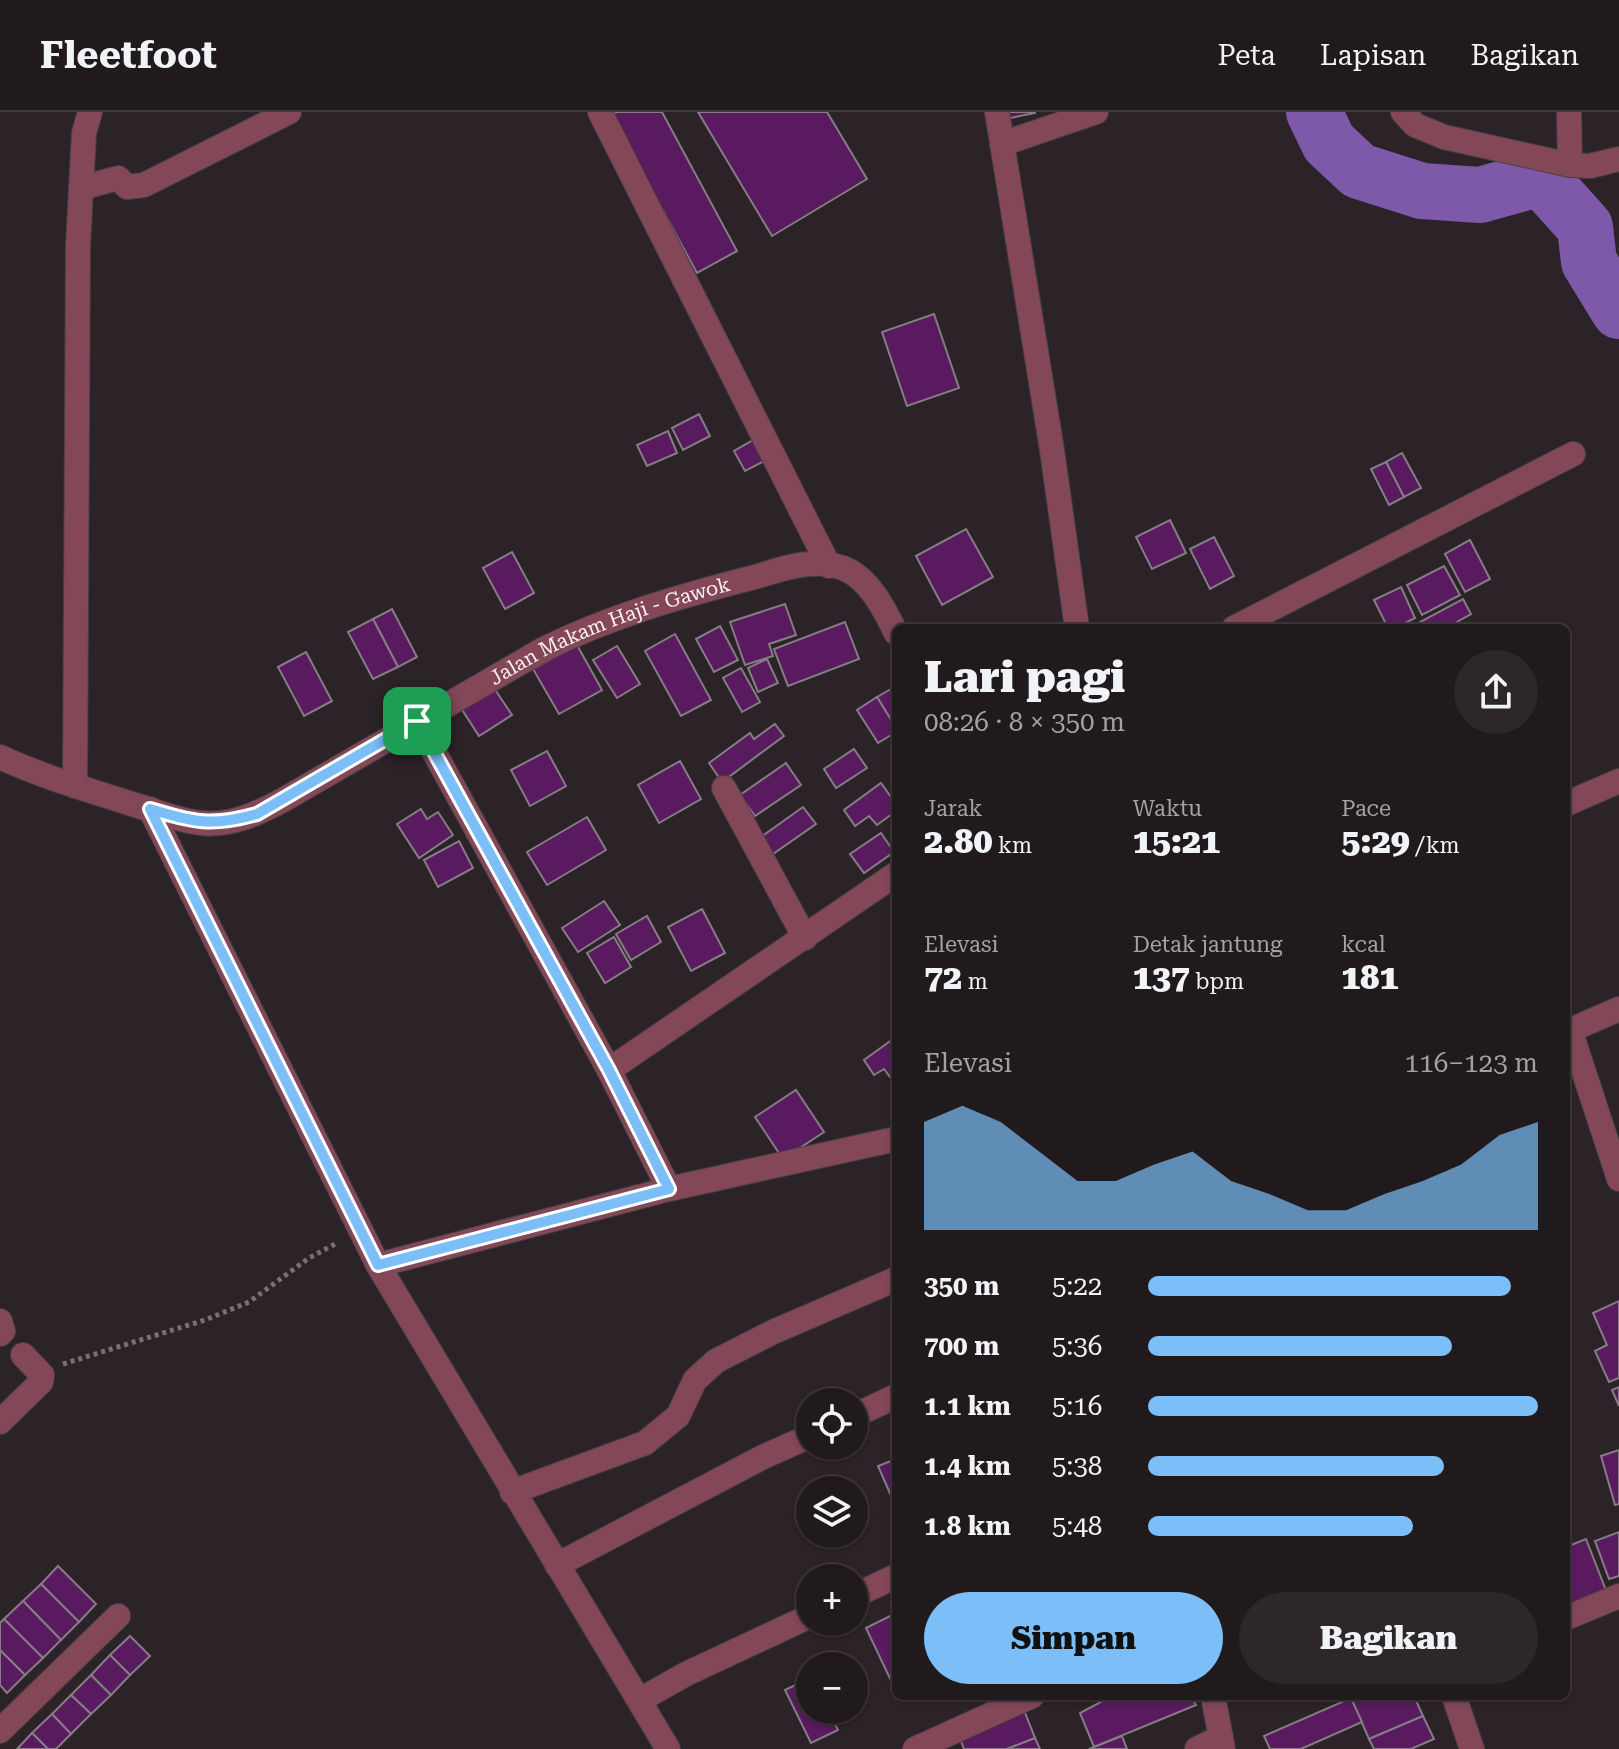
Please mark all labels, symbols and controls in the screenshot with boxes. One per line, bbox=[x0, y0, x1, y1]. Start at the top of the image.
text: Fleetfoot bbox=[40, 33, 217, 77]
text: Peta bbox=[1218, 39, 1276, 72]
text: Lapisan bbox=[1320, 39, 1426, 72]
text: Bagikan bbox=[1470, 39, 1579, 72]
street label: Jalan Makam Haji - Gawok bbox=[485, 572, 733, 690]
button: share bbox=[1454, 650, 1538, 734]
text: Lari pagi bbox=[924, 651, 1125, 703]
pin bbox=[383, 687, 451, 755]
icon: arrive bbox=[395, 699, 439, 743]
text: 08:26 · 8 × 350 m bbox=[924, 707, 1125, 737]
text: Jarak bbox=[924, 796, 983, 821]
text: Waktu bbox=[1133, 796, 1202, 821]
text: Pace bbox=[1341, 796, 1391, 821]
text: 2.80 bbox=[924, 821, 992, 861]
text: 15:21 bbox=[1133, 821, 1220, 861]
text: 5:29 bbox=[1341, 821, 1410, 861]
text: km bbox=[992, 833, 1032, 858]
text: /km bbox=[1410, 833, 1460, 858]
text: Elevasi bbox=[924, 932, 998, 957]
text: Detak jantung bbox=[1133, 932, 1283, 957]
text: kcal bbox=[1341, 932, 1386, 957]
text: 72 bbox=[924, 957, 962, 997]
text: 137 bbox=[1133, 957, 1190, 997]
text: 181 bbox=[1341, 957, 1398, 997]
text: m bbox=[962, 969, 988, 994]
text: bpm bbox=[1190, 969, 1244, 994]
text: Elevasi bbox=[924, 1048, 1012, 1078]
text: 116–123 m bbox=[1405, 1048, 1538, 1078]
text: 350 m bbox=[924, 1271, 999, 1301]
text: 5:22 bbox=[1052, 1271, 1102, 1301]
text: 700 m bbox=[924, 1331, 999, 1361]
text: 5:36 bbox=[1052, 1331, 1102, 1361]
map controls bbox=[796, 1388, 868, 1724]
button: locate bbox=[796, 1388, 868, 1460]
text: 1.1 km bbox=[924, 1391, 1011, 1421]
text: 5:16 bbox=[1052, 1391, 1102, 1421]
text: 1.4 km bbox=[924, 1451, 1011, 1481]
text: 5:38 bbox=[1052, 1451, 1102, 1481]
button: layers bbox=[796, 1476, 868, 1548]
text: 1.8 km bbox=[924, 1511, 1011, 1541]
text: 5:48 bbox=[1052, 1511, 1102, 1541]
button: + bbox=[796, 1564, 868, 1636]
button: Simpan bbox=[924, 1592, 1223, 1684]
button: Bagikan bbox=[1239, 1592, 1538, 1684]
button: − bbox=[796, 1652, 868, 1724]

